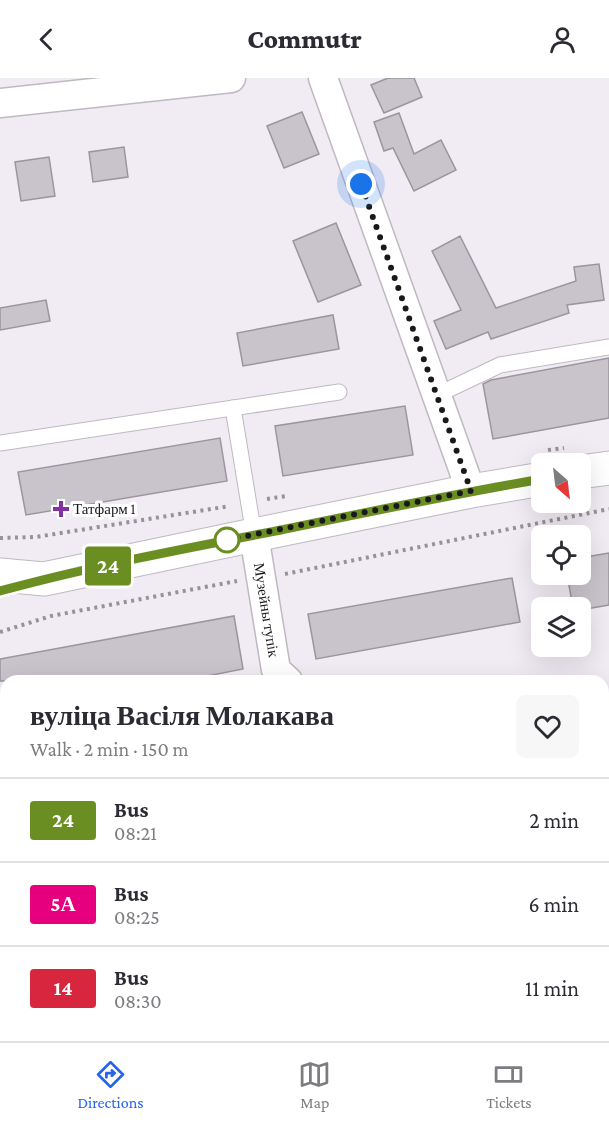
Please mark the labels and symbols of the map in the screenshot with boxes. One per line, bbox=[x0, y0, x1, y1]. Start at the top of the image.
your location bbox=[346, 169, 376, 199]
north arrow bbox=[531, 453, 591, 513]
place label: Татфарм 1 bbox=[73, 501, 136, 517]
marker: Татфарм 1 bbox=[54, 502, 68, 516]
unlabelled marker bbox=[214, 527, 240, 553]
line badge: 24 bbox=[81, 546, 135, 586]
street label: Музейны тупік bbox=[251, 562, 282, 659]

